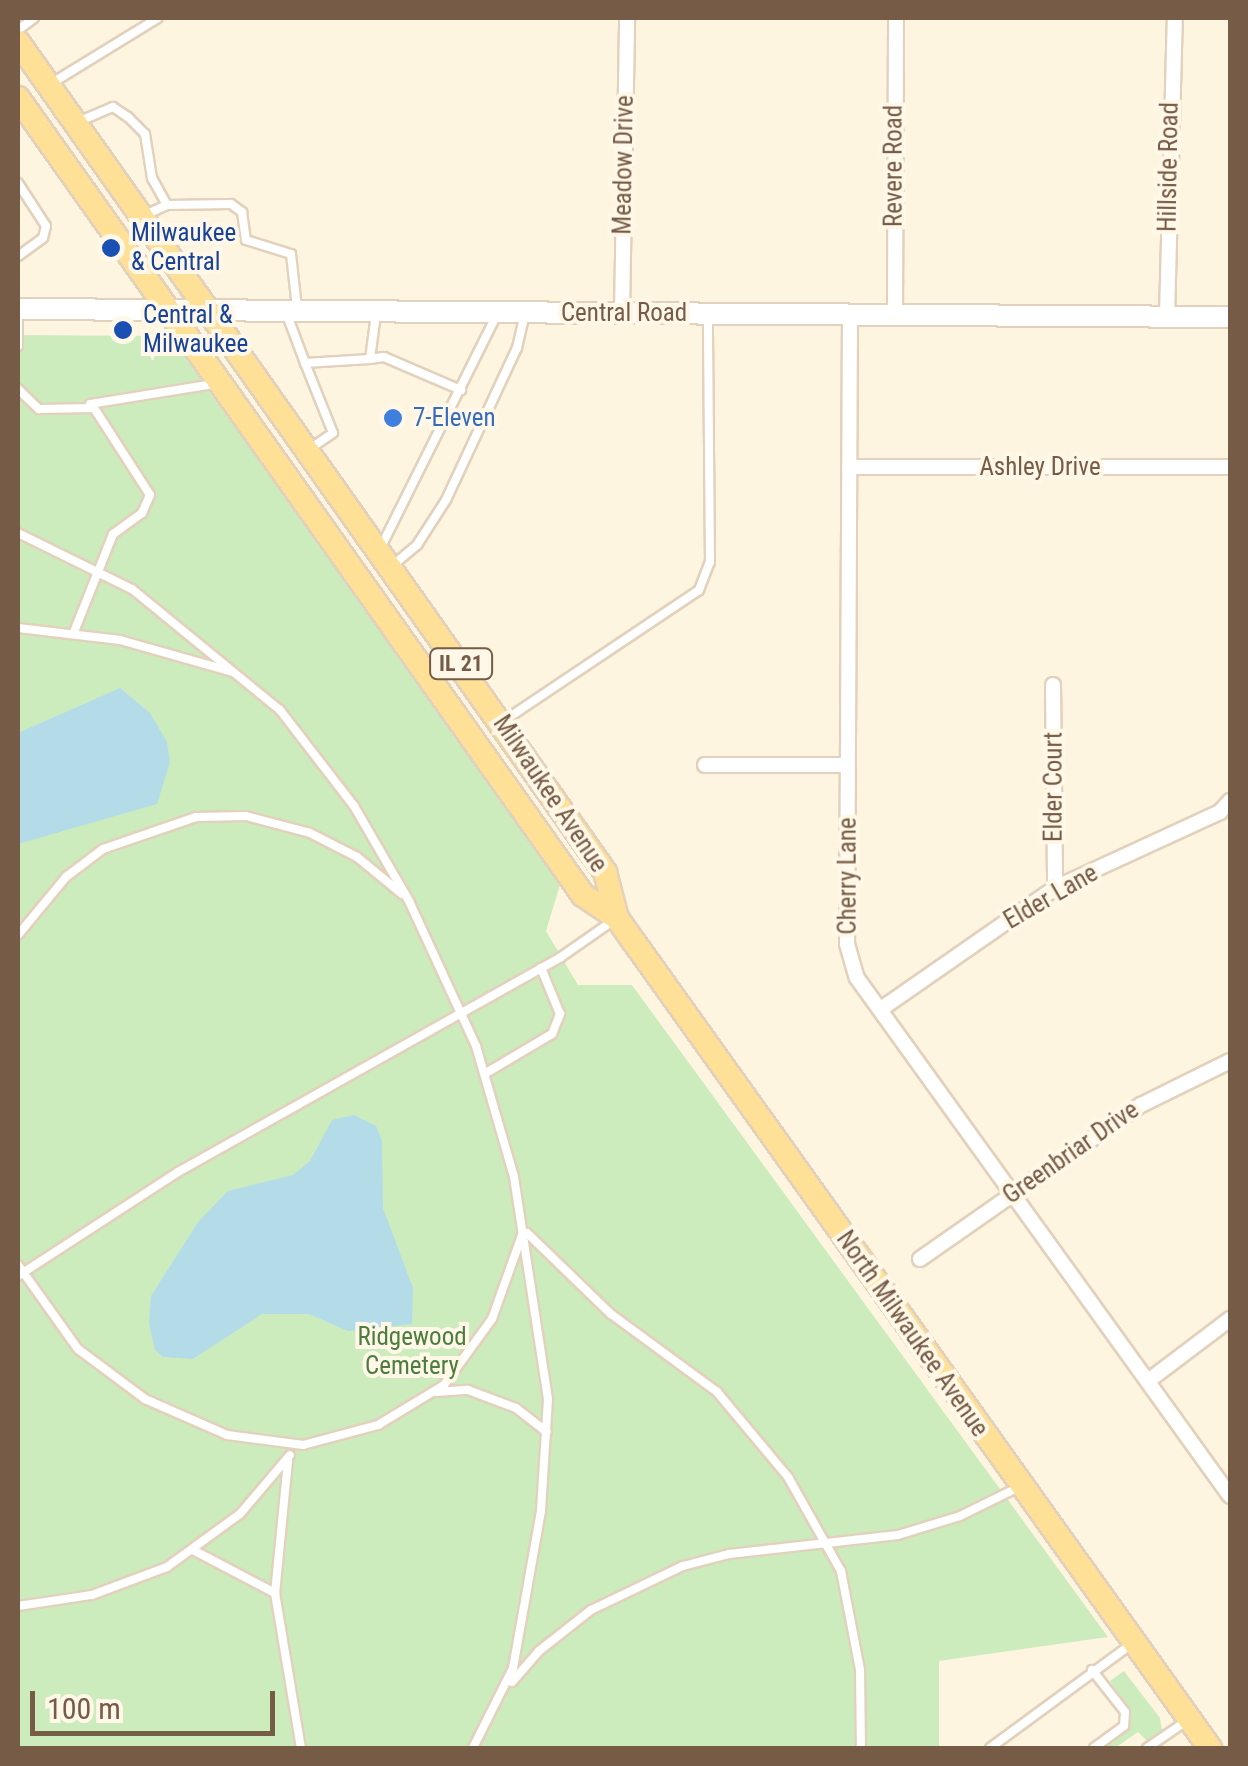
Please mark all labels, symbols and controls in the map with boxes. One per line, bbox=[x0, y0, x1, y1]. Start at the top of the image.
street label: Meadow Drive bbox=[608, 95, 640, 235]
street label: Hillside Road bbox=[1153, 102, 1185, 232]
street label: Revere Road bbox=[879, 105, 909, 227]
place label: Milwaukee & Central bbox=[131, 219, 236, 278]
marker: Milwaukee & Central bbox=[100, 237, 122, 259]
street label: Central Road bbox=[561, 298, 687, 328]
place label: Central & Milwaukee bbox=[143, 301, 248, 360]
marker: Central & Milwaukee bbox=[112, 319, 134, 341]
place label: 7-Eleven bbox=[413, 403, 496, 433]
marker: 7-Eleven bbox=[382, 407, 404, 429]
street label: Ashley Drive bbox=[979, 452, 1101, 482]
road number: IL 21 bbox=[428, 647, 494, 681]
street label: Milwaukee Avenue bbox=[486, 710, 614, 878]
street label: Elder Court bbox=[1039, 732, 1069, 842]
street label: Cherry Lane bbox=[833, 817, 863, 935]
street label: Elder Lane bbox=[999, 858, 1103, 936]
street label: Greenbriar Drive bbox=[997, 1095, 1145, 1211]
street label: North Milwaukee Avenue bbox=[830, 1225, 994, 1443]
park label: Ridgewood Cemetery bbox=[357, 1323, 467, 1382]
scale bar bbox=[35, 1671, 280, 1733]
text: 100 m bbox=[47, 1691, 121, 1726]

